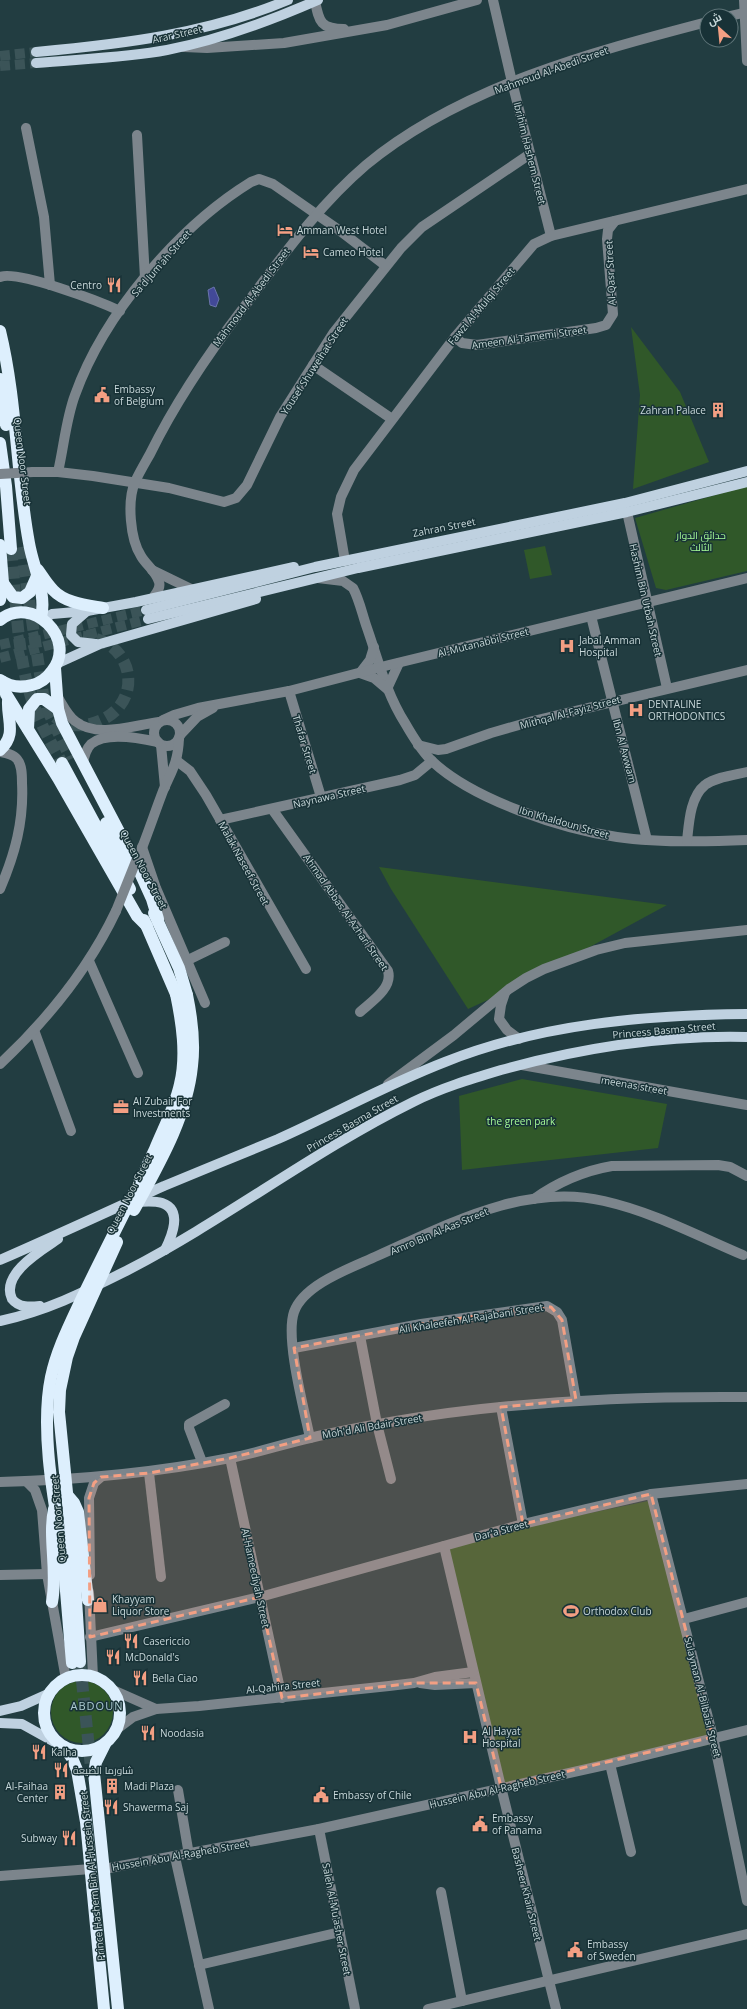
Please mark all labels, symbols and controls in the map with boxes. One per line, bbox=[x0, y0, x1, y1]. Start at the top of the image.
north arrow bbox=[699, 8, 739, 48]
text: ش bbox=[705, 9, 724, 29]
street label: Arar Street bbox=[151, 21, 204, 47]
street label: Mahmoud Al-Abedi Street bbox=[492, 43, 610, 97]
street label: Ibrihim Hashem Street bbox=[510, 100, 550, 206]
hotel icon: Amman West Hotel bbox=[276, 221, 294, 239]
place label: Amman West Hotel bbox=[297, 223, 387, 237]
street label: Sa'd Jum'ah Street bbox=[128, 226, 194, 299]
street label: Al-Qasr Street bbox=[601, 240, 619, 306]
hotel icon: Cameo Hotel bbox=[302, 243, 320, 261]
street label: Mahmoud Al-Abedi Street bbox=[209, 244, 293, 349]
place label: Cameo Hotel bbox=[323, 245, 383, 259]
street label: Fawzi Al-Mulqi Street bbox=[444, 264, 518, 348]
restaurant icon: Centro bbox=[105, 276, 123, 294]
place label: Centro bbox=[70, 278, 102, 292]
street label: Yousef Shuweihat Street bbox=[277, 314, 351, 417]
street label: Ameen Al-Tamemi Street bbox=[471, 322, 588, 352]
place label: Embassy of Belgium bbox=[114, 382, 164, 408]
public building icon: Embassy of Belgium bbox=[93, 386, 111, 404]
building icon: Zahran Palace bbox=[709, 401, 727, 419]
place label: Zahran Palace bbox=[640, 403, 706, 417]
street label: Queen Noor Street bbox=[11, 416, 35, 506]
street label: Zahran Street bbox=[411, 514, 477, 540]
park label: حدائق الدوار الثالث bbox=[675, 528, 726, 554]
street label: Hashim Bin Utbah Street bbox=[626, 542, 666, 658]
street label: Al-Mutanabbi Street bbox=[436, 624, 530, 660]
place label: Jabal Amman Hospital bbox=[578, 633, 641, 659]
hospital icon: Jabal Amman Hospital bbox=[558, 637, 576, 655]
street label: Mithqal Al-Fayiz Street bbox=[518, 692, 622, 732]
place label: DENTALINE ORTHODONTICS bbox=[648, 697, 725, 723]
hospital icon: DENTALINE ORTHODONTICS bbox=[627, 701, 645, 719]
street label: Thafar Street bbox=[289, 713, 321, 776]
street label: Ibn Al Awwam bbox=[610, 717, 640, 785]
street label: Naynawa Street bbox=[292, 781, 367, 811]
street label: Ibn Khaldoun Street bbox=[517, 802, 611, 842]
street label: Malak Naseef Street bbox=[215, 819, 273, 908]
street label: Queen Noor Street bbox=[117, 827, 171, 912]
street label: Ahmad Abbas Al-Azhari Street bbox=[300, 851, 392, 973]
street label: Princess Basma Street bbox=[612, 1018, 717, 1041]
street label: meenas street bbox=[600, 1072, 669, 1098]
street label: Princess Basma Street bbox=[304, 1091, 401, 1155]
place label: Al Zubair For Investments bbox=[133, 1094, 192, 1120]
office icon: Al Zubair For Investments bbox=[112, 1098, 130, 1116]
park label: the green park bbox=[487, 1114, 556, 1128]
street label: Queen Noor Street bbox=[103, 1151, 155, 1236]
street label: Amro Bin Al-Aas Street bbox=[388, 1204, 491, 1258]
street label: Ali Khaleefeh Al-Rajabani Street bbox=[398, 1300, 545, 1336]
street label: Moh'd Ali Bdair Street bbox=[321, 1410, 424, 1442]
street label: Queen Noor Street bbox=[47, 1474, 69, 1563]
street label: Dar'a Street bbox=[473, 1516, 530, 1544]
street label: Al-Hameediyah Street bbox=[239, 1527, 273, 1629]
place label: Khayyam Liquor Store bbox=[112, 1592, 170, 1618]
shop icon: Khayyam Liquor Store bbox=[91, 1596, 109, 1614]
sports icon: Orthodox Club bbox=[562, 1602, 580, 1620]
place label: Orthodox Club bbox=[583, 1604, 652, 1618]
restaurant icon: Casericcio bbox=[122, 1632, 140, 1650]
place label: Casericcio bbox=[143, 1634, 190, 1648]
street label: Sulayman Al-Bilbaisi Street bbox=[681, 1635, 725, 1759]
restaurant icon: McDonald's bbox=[104, 1648, 122, 1666]
place label: McDonald's bbox=[125, 1650, 180, 1664]
restaurant icon: Bella Ciao bbox=[131, 1669, 149, 1687]
place label: Bella Ciao bbox=[152, 1671, 198, 1685]
street label: Al-Qahira Street bbox=[245, 1675, 321, 1697]
district label: ABDOUN bbox=[71, 1698, 123, 1713]
restaurant icon: Noodasia bbox=[139, 1724, 157, 1742]
place label: Al Hayat Hospital bbox=[482, 1724, 521, 1750]
place label: Noodasia bbox=[160, 1726, 204, 1740]
hospital icon: Al Hayat Hospital bbox=[461, 1728, 479, 1746]
restaurant icon: Kalha bbox=[30, 1743, 48, 1761]
place label: Kalha bbox=[51, 1745, 77, 1759]
restaurant icon: شاورما الضيعة bbox=[52, 1761, 70, 1779]
place label: شاورما الضيعة bbox=[73, 1763, 133, 1777]
street label: Hussein Abu Al-Ragheb Street bbox=[428, 1766, 567, 1811]
building icon: Madi Plaza bbox=[103, 1777, 121, 1795]
place label: Al-Faihaa Center bbox=[5, 1779, 48, 1805]
place label: Madi Plaza bbox=[124, 1779, 174, 1793]
building icon: Al-Faihaa Center bbox=[51, 1783, 69, 1801]
public building icon: Embassy of Chile bbox=[312, 1786, 330, 1804]
place label: Embassy of Chile bbox=[333, 1788, 412, 1802]
street label: Prince Hashem Bin Al-Hussein Street bbox=[76, 1790, 108, 1962]
restaurant icon: Shawerma Saj bbox=[102, 1798, 120, 1816]
place label: Shawerma Saj bbox=[123, 1800, 189, 1814]
place label: Embassy of Panama bbox=[492, 1811, 542, 1837]
public building icon: Embassy of Panama bbox=[471, 1815, 489, 1833]
restaurant icon: Subway bbox=[60, 1829, 78, 1847]
place label: Subway bbox=[21, 1831, 58, 1845]
street label: Hussein Abu Al-Ragheb Street bbox=[110, 1836, 250, 1874]
street label: Basheer Khair Street bbox=[509, 1846, 545, 1943]
street label: Saleh Al-Mu'asher Street bbox=[319, 1862, 355, 1977]
place label: Embassy of Sweden bbox=[587, 1937, 636, 1963]
public building icon: Embassy of Sweden bbox=[566, 1941, 584, 1959]

